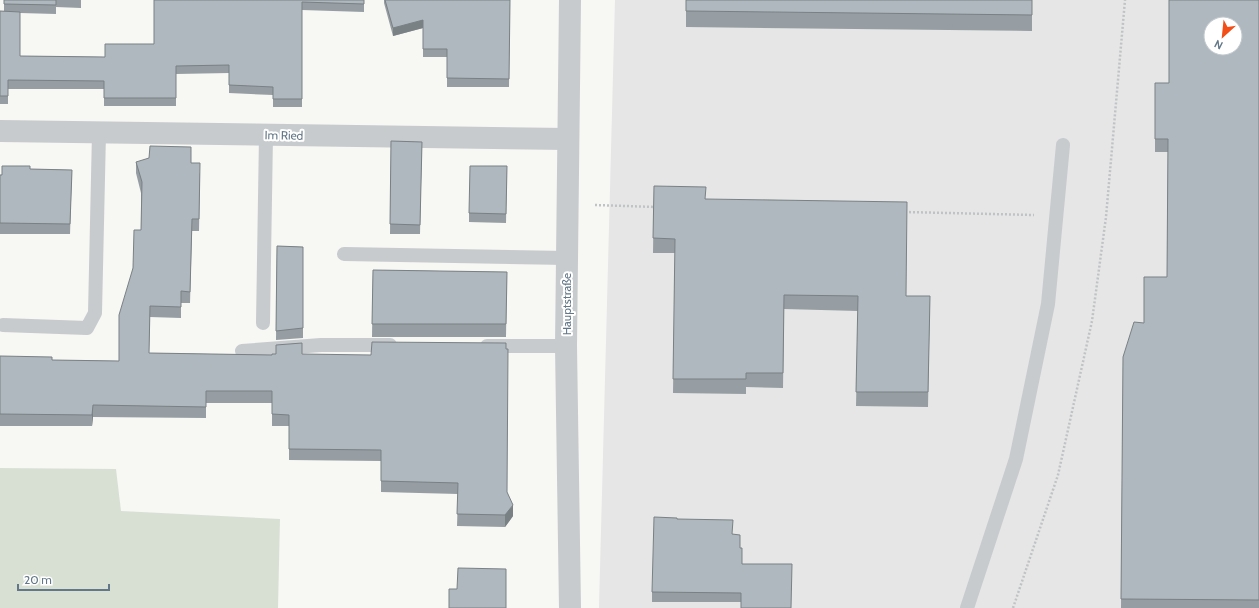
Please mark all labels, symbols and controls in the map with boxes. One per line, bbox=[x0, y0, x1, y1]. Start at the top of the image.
north arrow bbox=[1203, 16, 1243, 56]
text: N bbox=[1212, 37, 1225, 53]
street label: Im Ried bbox=[265, 127, 303, 143]
street label: Hauptstraße bbox=[559, 273, 574, 335]
scale bar bbox=[18, 566, 109, 592]
text: 20 m bbox=[24, 572, 52, 587]

